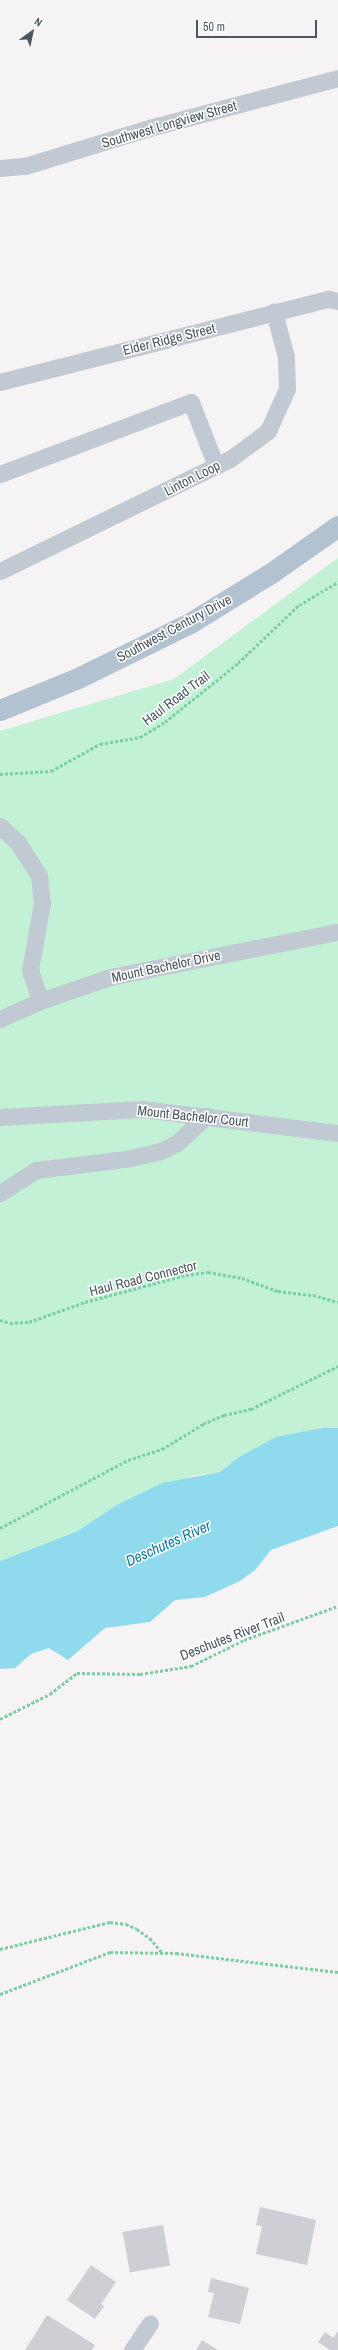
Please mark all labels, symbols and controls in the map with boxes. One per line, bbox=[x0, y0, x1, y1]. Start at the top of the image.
north arrow bbox=[12, 12, 52, 52]
scale bar bbox=[198, 12, 319, 38]
text: N bbox=[32, 14, 45, 30]
text: 50 m bbox=[203, 19, 225, 35]
street label: Southwest Longview Street bbox=[100, 97, 238, 151]
street label: Elder Ridge Street bbox=[121, 319, 217, 359]
street label: Linton Loop bbox=[161, 457, 223, 499]
street label: Southwest Century Drive bbox=[114, 591, 234, 665]
street label: Haul Road Trail bbox=[139, 667, 213, 729]
street label: Mount Bachelor Drive bbox=[110, 946, 222, 986]
street label: Mount Bachelor Court bbox=[137, 1102, 249, 1130]
street label: Haul Road Connector bbox=[87, 1256, 199, 1300]
water label: Deschutes River bbox=[123, 1516, 213, 1570]
street label: Deschutes River Trail bbox=[177, 1608, 287, 1664]

